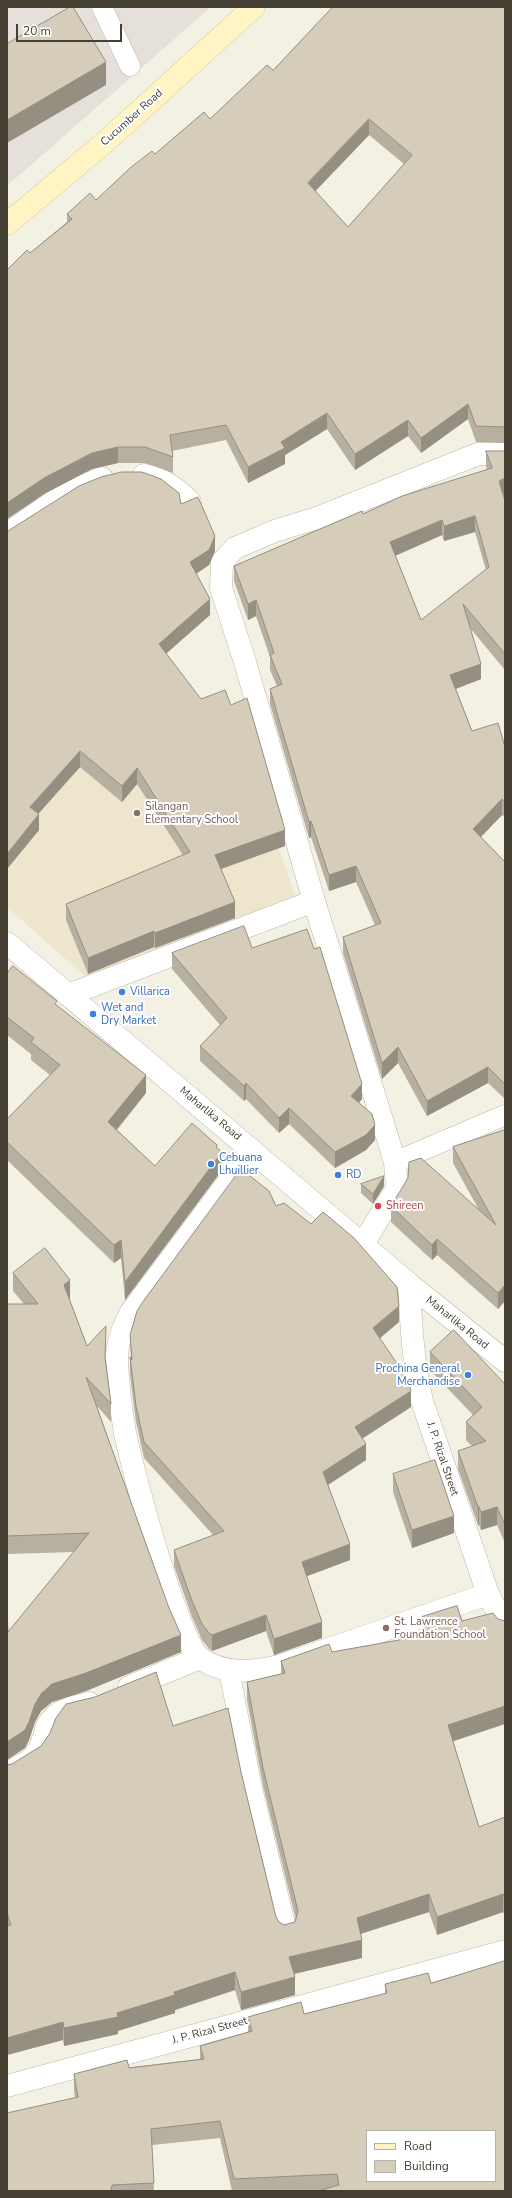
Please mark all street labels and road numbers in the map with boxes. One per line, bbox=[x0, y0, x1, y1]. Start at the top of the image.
street label: Cucumber Road bbox=[98, 87, 166, 149]
street label: Maharlika Road bbox=[176, 1084, 244, 1144]
street label: Maharlika Road bbox=[423, 1294, 491, 1352]
street label: J. P. Rizal Street bbox=[423, 1420, 461, 1498]
street label: J. P. Rizal Street bbox=[171, 2015, 249, 2047]

